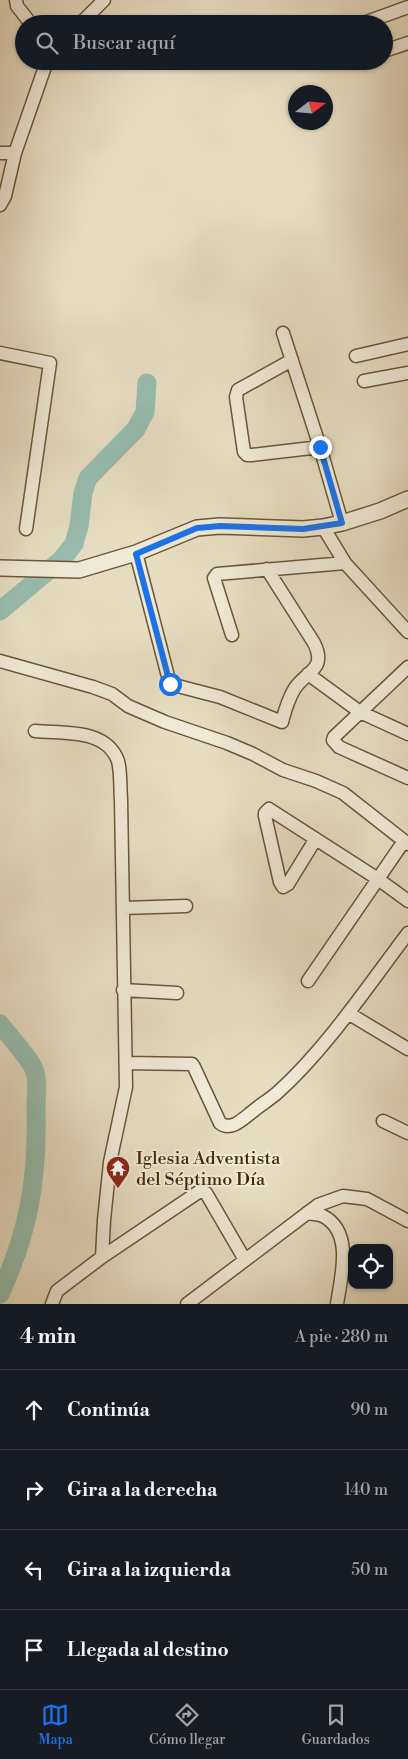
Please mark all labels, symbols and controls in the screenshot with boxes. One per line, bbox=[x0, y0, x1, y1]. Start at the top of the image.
search box bbox=[15, 15, 393, 70]
icon: search bbox=[33, 29, 61, 57]
text: Buscar aquí bbox=[73, 31, 175, 55]
north arrow bbox=[288, 85, 333, 130]
route end bbox=[309, 436, 332, 459]
route start bbox=[159, 673, 182, 696]
place label: Iglesia Adventista del Séptimo Día bbox=[136, 1147, 281, 1191]
temple icon: Iglesia Adventista del Séptimo Día bbox=[105, 1155, 131, 1189]
map controls bbox=[348, 1244, 393, 1289]
button: locate bbox=[348, 1244, 393, 1289]
text: 4 min bbox=[20, 1324, 76, 1350]
text: A pie · 280 m bbox=[295, 1327, 388, 1347]
icon: ahead bbox=[20, 1396, 48, 1424]
text: Continúa bbox=[67, 1398, 150, 1422]
text: 90 m bbox=[350, 1400, 388, 1420]
icon: right bbox=[20, 1476, 48, 1504]
text: Gira a la derecha bbox=[67, 1478, 217, 1502]
text: 140 m bbox=[344, 1480, 388, 1500]
icon: left bbox=[20, 1556, 48, 1584]
text: Gira a la izquierda bbox=[67, 1558, 231, 1582]
text: 50 m bbox=[351, 1560, 388, 1580]
icon: arrive bbox=[20, 1636, 48, 1664]
text: Llegada al destino bbox=[67, 1638, 229, 1662]
tab: Mapa bbox=[38, 1701, 73, 1749]
tab: Cómo llegar bbox=[149, 1701, 225, 1749]
tab: Guardados bbox=[302, 1701, 370, 1749]

